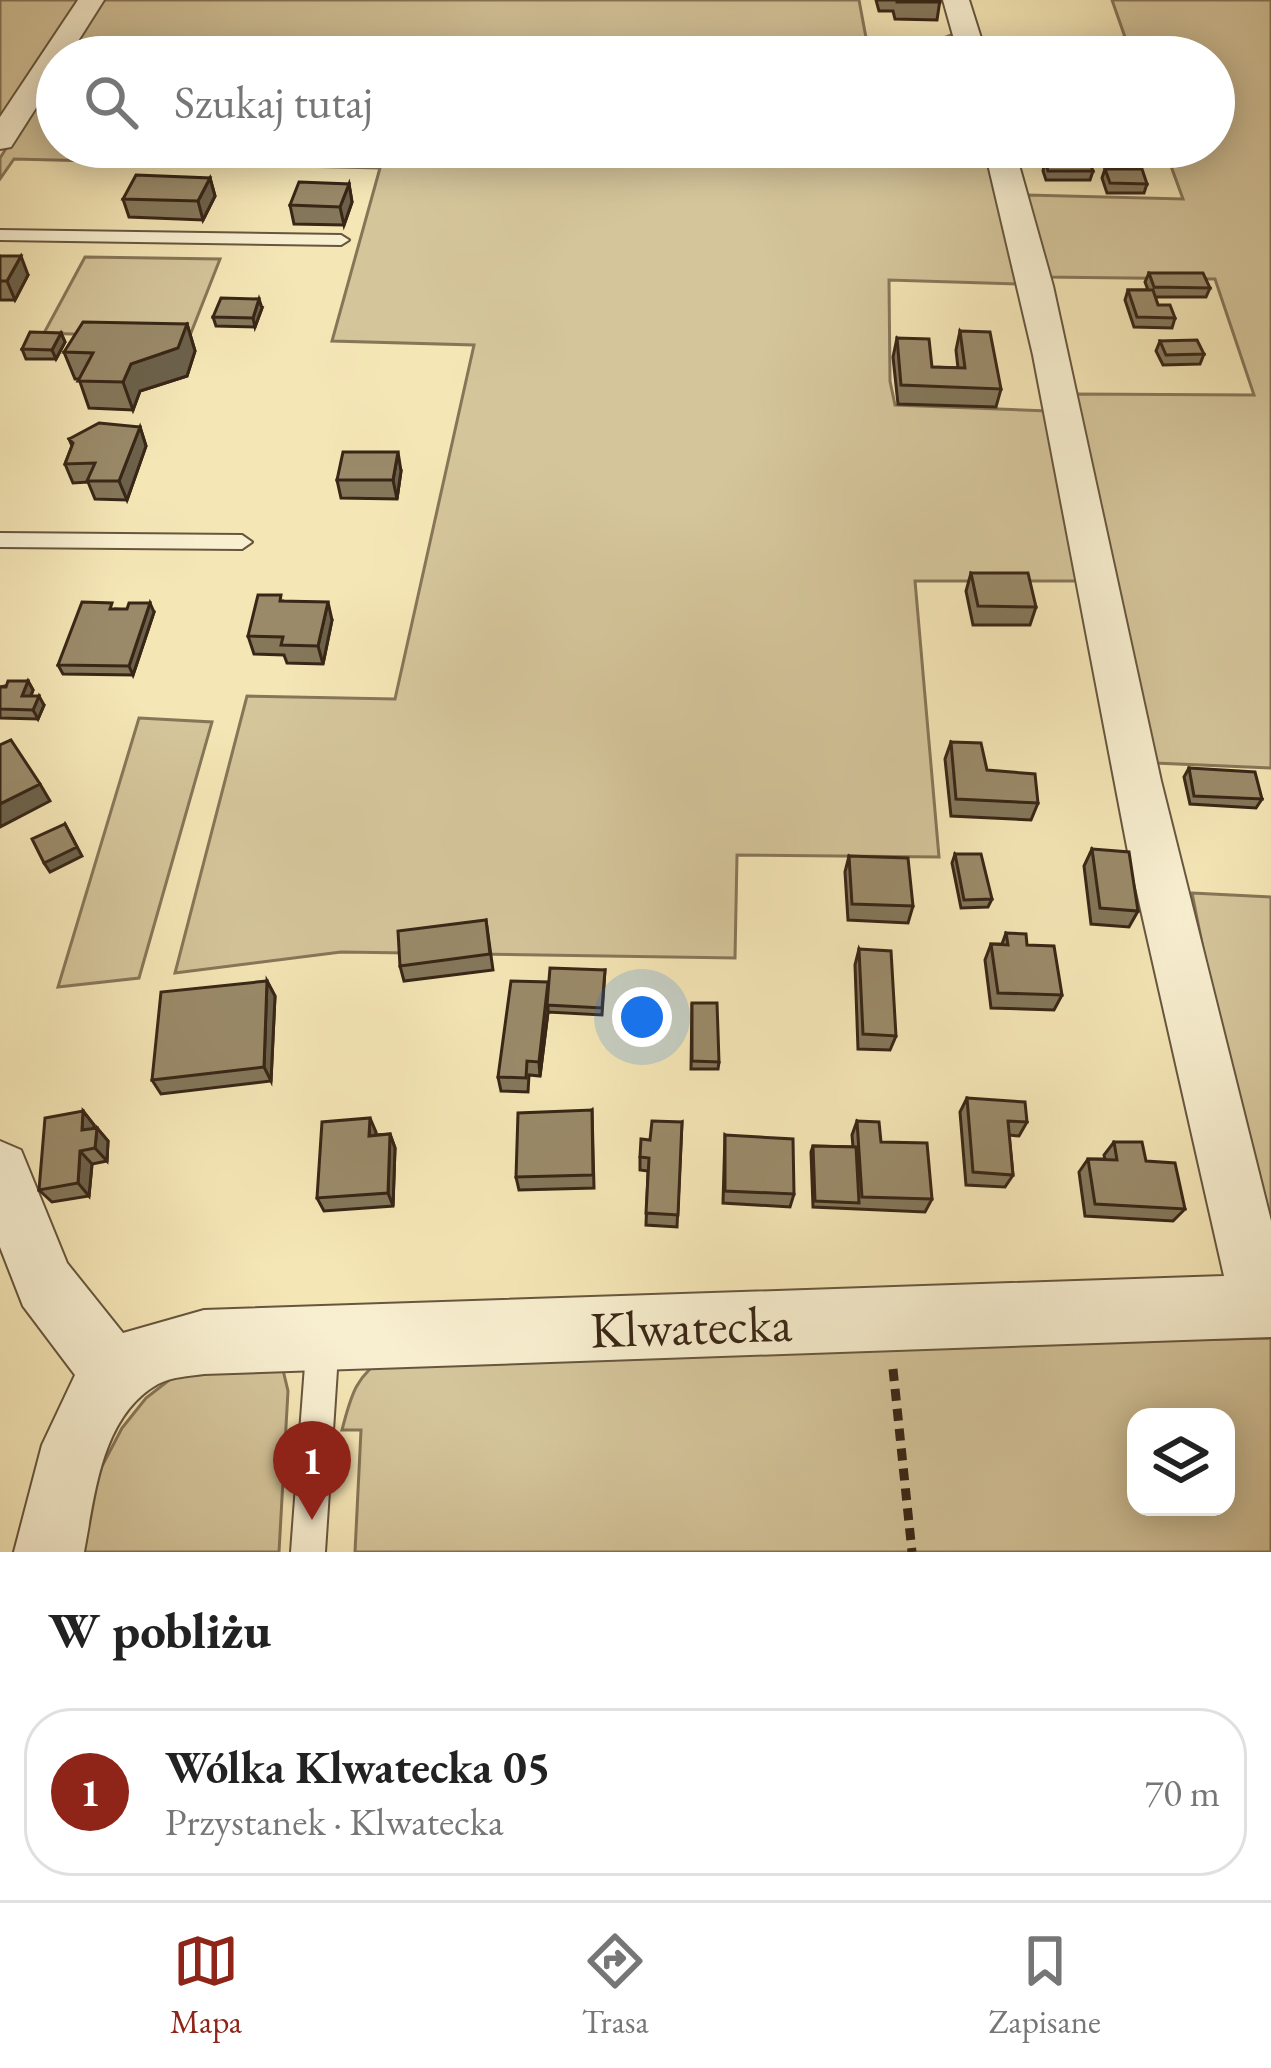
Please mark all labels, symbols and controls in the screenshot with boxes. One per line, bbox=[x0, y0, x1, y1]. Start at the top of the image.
search box bbox=[36, 36, 1235, 168]
icon: search bbox=[78, 69, 144, 135]
text: Szukaj tutaj bbox=[174, 73, 373, 131]
your location bbox=[612, 987, 672, 1047]
street label: Klwatecka bbox=[589, 1289, 794, 1363]
map controls bbox=[1127, 1408, 1235, 1516]
button: layers bbox=[1127, 1408, 1235, 1516]
pin: 1 bbox=[273, 1421, 351, 1520]
text: W pobliżu bbox=[48, 1597, 271, 1663]
text: Wólka Klwatecka 05 bbox=[165, 1738, 551, 1796]
text: 1 bbox=[80, 1767, 100, 1818]
text: 70 m bbox=[1144, 1767, 1220, 1818]
text: Przystanek · Klwatecka bbox=[165, 1796, 504, 1847]
tab: Mapa bbox=[170, 1928, 242, 2043]
tab: Trasa bbox=[582, 1928, 649, 2043]
tab: Zapisane bbox=[989, 1928, 1101, 2043]

